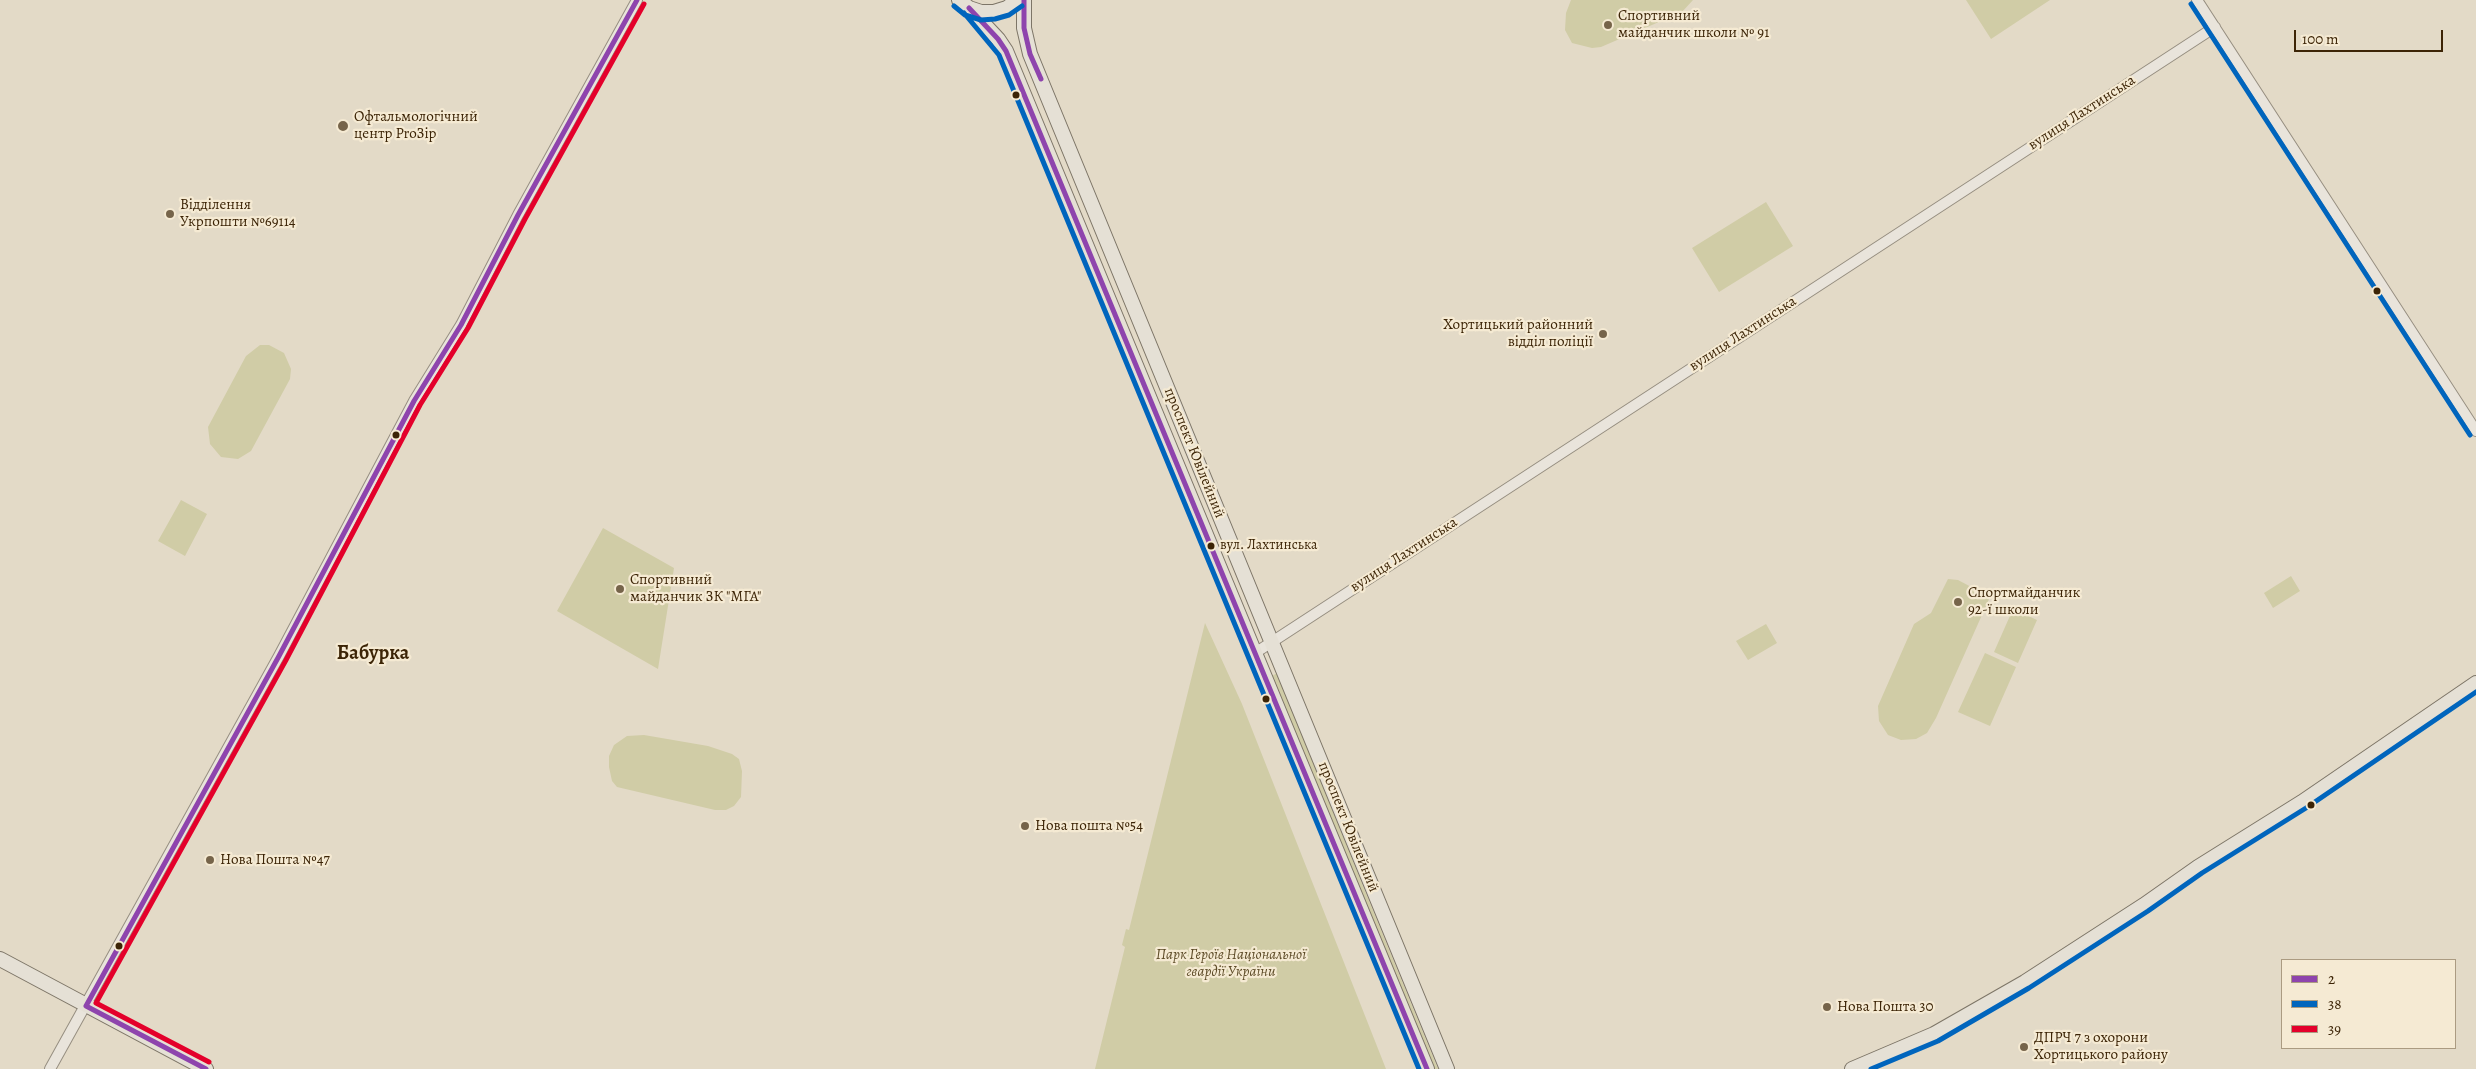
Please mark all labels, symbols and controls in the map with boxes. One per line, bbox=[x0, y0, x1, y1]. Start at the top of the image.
place label: Спортивний майданчик школи № 91 bbox=[1618, 7, 1769, 42]
marker: Спортивний майданчик школи № 91 bbox=[1602, 19, 1614, 31]
scale bar bbox=[2296, 20, 2445, 52]
text: 100 m bbox=[2302, 29, 2339, 49]
street label: вулиця Лахтинська bbox=[2025, 72, 2139, 154]
unlabelled marker bbox=[1011, 90, 1021, 100]
place label: Офтальмологічний центр ProЗір bbox=[354, 108, 478, 143]
marker: Офтальмологічний центр ProЗір bbox=[336, 119, 350, 133]
place label: Відділення Укрпошти №69114 bbox=[180, 196, 296, 231]
marker: Відділення Укрпошти №69114 bbox=[164, 208, 176, 220]
unlabelled marker bbox=[2372, 286, 2382, 296]
street label: вулиця Лахтинська bbox=[1686, 293, 1800, 375]
place label: Хортицький районний відділ поліції bbox=[1443, 316, 1593, 351]
marker: Хортицький районний відділ поліції bbox=[1597, 328, 1609, 340]
street label: проспект Ювілейний bbox=[1160, 385, 1228, 521]
unlabelled marker bbox=[391, 430, 401, 440]
street label: вулиця Лахтинська bbox=[1347, 514, 1461, 596]
place label: вул. Лахтинська bbox=[1220, 538, 1317, 554]
marker: вул. Лахтинська bbox=[1206, 541, 1216, 551]
place label: Спортивний майданчик ЗК "МГА" bbox=[630, 571, 761, 606]
marker: Спортивний майданчик ЗК "МГА" bbox=[614, 583, 626, 595]
place label: Спортмайданчик 92-ї школи bbox=[1968, 584, 2080, 619]
marker: Спортмайданчик 92-ї школи bbox=[1952, 596, 1964, 608]
district label: Бабурка bbox=[337, 642, 409, 666]
unlabelled marker bbox=[1261, 694, 1271, 704]
street label: проспект Ювілейний bbox=[1314, 759, 1382, 895]
unlabelled marker bbox=[2306, 800, 2316, 810]
place label: Нова пошта №54 bbox=[1035, 817, 1143, 835]
marker: Нова пошта №54 bbox=[1019, 820, 1031, 832]
place label: Нова Пошта №47 bbox=[220, 851, 330, 869]
marker: Нова Пошта №47 bbox=[204, 854, 216, 866]
unlabelled marker bbox=[114, 941, 124, 951]
park label: Парк Героїв Національної гвардії України bbox=[1156, 946, 1306, 981]
legend bbox=[2281, 959, 2456, 1049]
text: 2 bbox=[2328, 969, 2335, 989]
text: 38 bbox=[2328, 994, 2342, 1014]
place label: Нова Пошта 30 bbox=[1837, 998, 1934, 1016]
marker: Нова Пошта 30 bbox=[1821, 1001, 1833, 1013]
text: 39 bbox=[2328, 1019, 2341, 1039]
place label: ДПРЧ 7 з охорони Хортицького району bbox=[2034, 1029, 2168, 1064]
marker: ДПРЧ 7 з охорони Хортицького району bbox=[2018, 1041, 2030, 1053]

